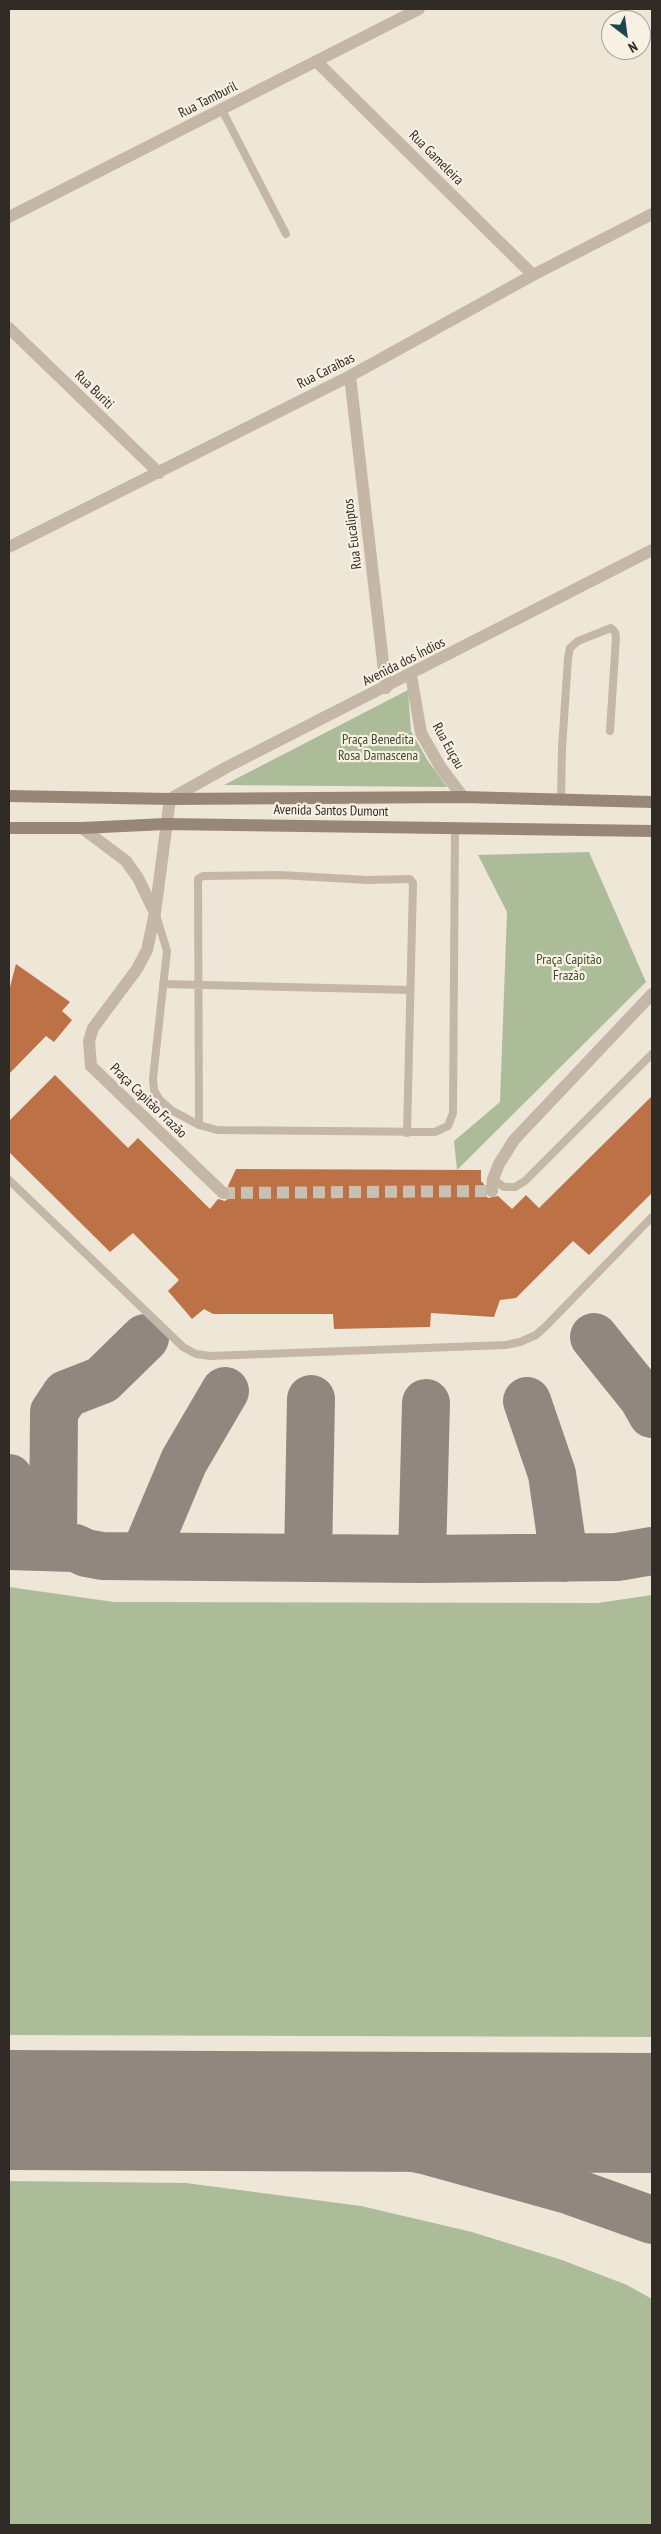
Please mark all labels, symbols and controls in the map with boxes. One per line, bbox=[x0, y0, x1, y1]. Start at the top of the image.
north arrow bbox=[601, 10, 651, 60]
text: N bbox=[625, 37, 641, 57]
street label: Rua Tamburil bbox=[176, 78, 240, 122]
street label: Rua Gameleira bbox=[405, 127, 467, 189]
street label: Rua Caraíbas bbox=[295, 349, 357, 393]
street label: Rua Buriti bbox=[71, 367, 117, 413]
street label: Rua Eucaliptos bbox=[340, 498, 366, 570]
street label: Avenida dos Índios bbox=[360, 634, 448, 690]
street label: Rua Euçau bbox=[429, 720, 467, 772]
park label: Praça Benedita Rosa Damascena bbox=[338, 732, 418, 764]
street label: Avenida Santos Dumont bbox=[273, 802, 389, 820]
park label: Praça Capitão Frazão bbox=[536, 952, 602, 984]
street label: Praça Capitão Frazão bbox=[106, 1060, 190, 1142]

